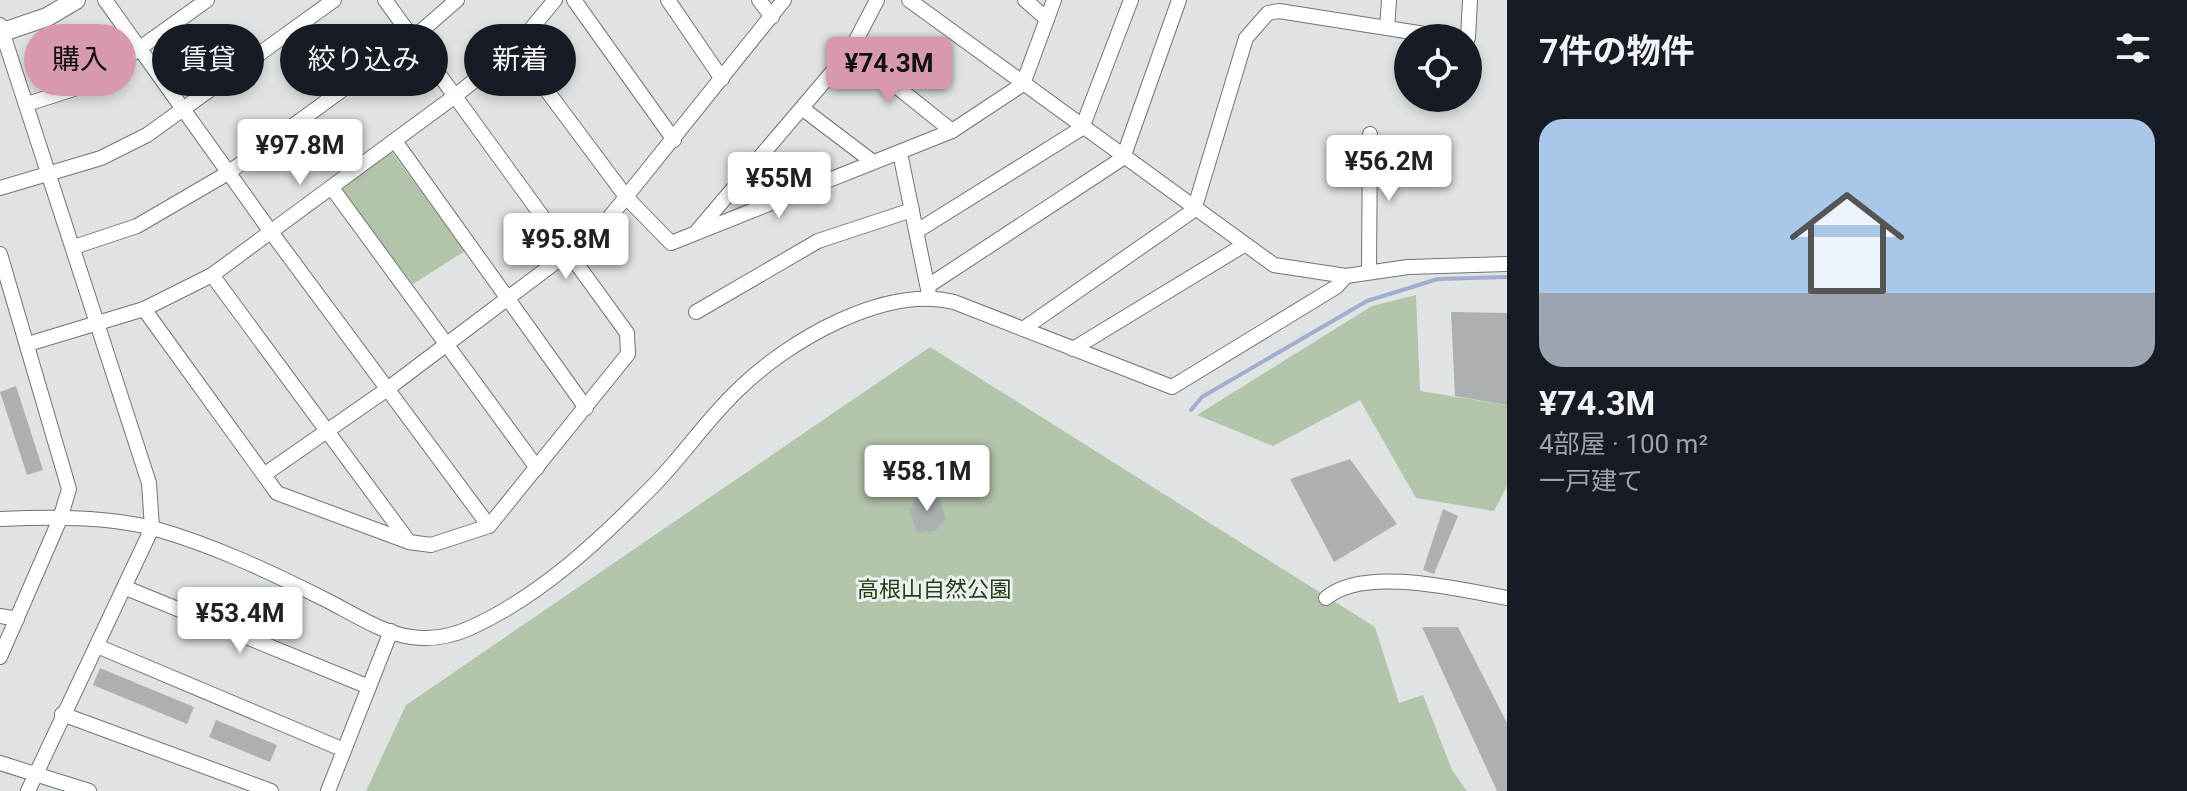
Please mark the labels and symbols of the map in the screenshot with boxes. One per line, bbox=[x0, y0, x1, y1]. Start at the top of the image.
pin: ¥74.3M bbox=[824, 37, 954, 105]
pin: ¥97.8M bbox=[235, 119, 365, 187]
pin: ¥56.2M bbox=[1324, 135, 1454, 203]
pin: ¥55M bbox=[732, 152, 826, 220]
pin: ¥95.8M bbox=[501, 213, 631, 281]
pin: ¥58.1M bbox=[862, 445, 992, 513]
park label: 高根山自然公園 bbox=[857, 577, 1011, 602]
pin: ¥53.4M bbox=[175, 587, 305, 655]

